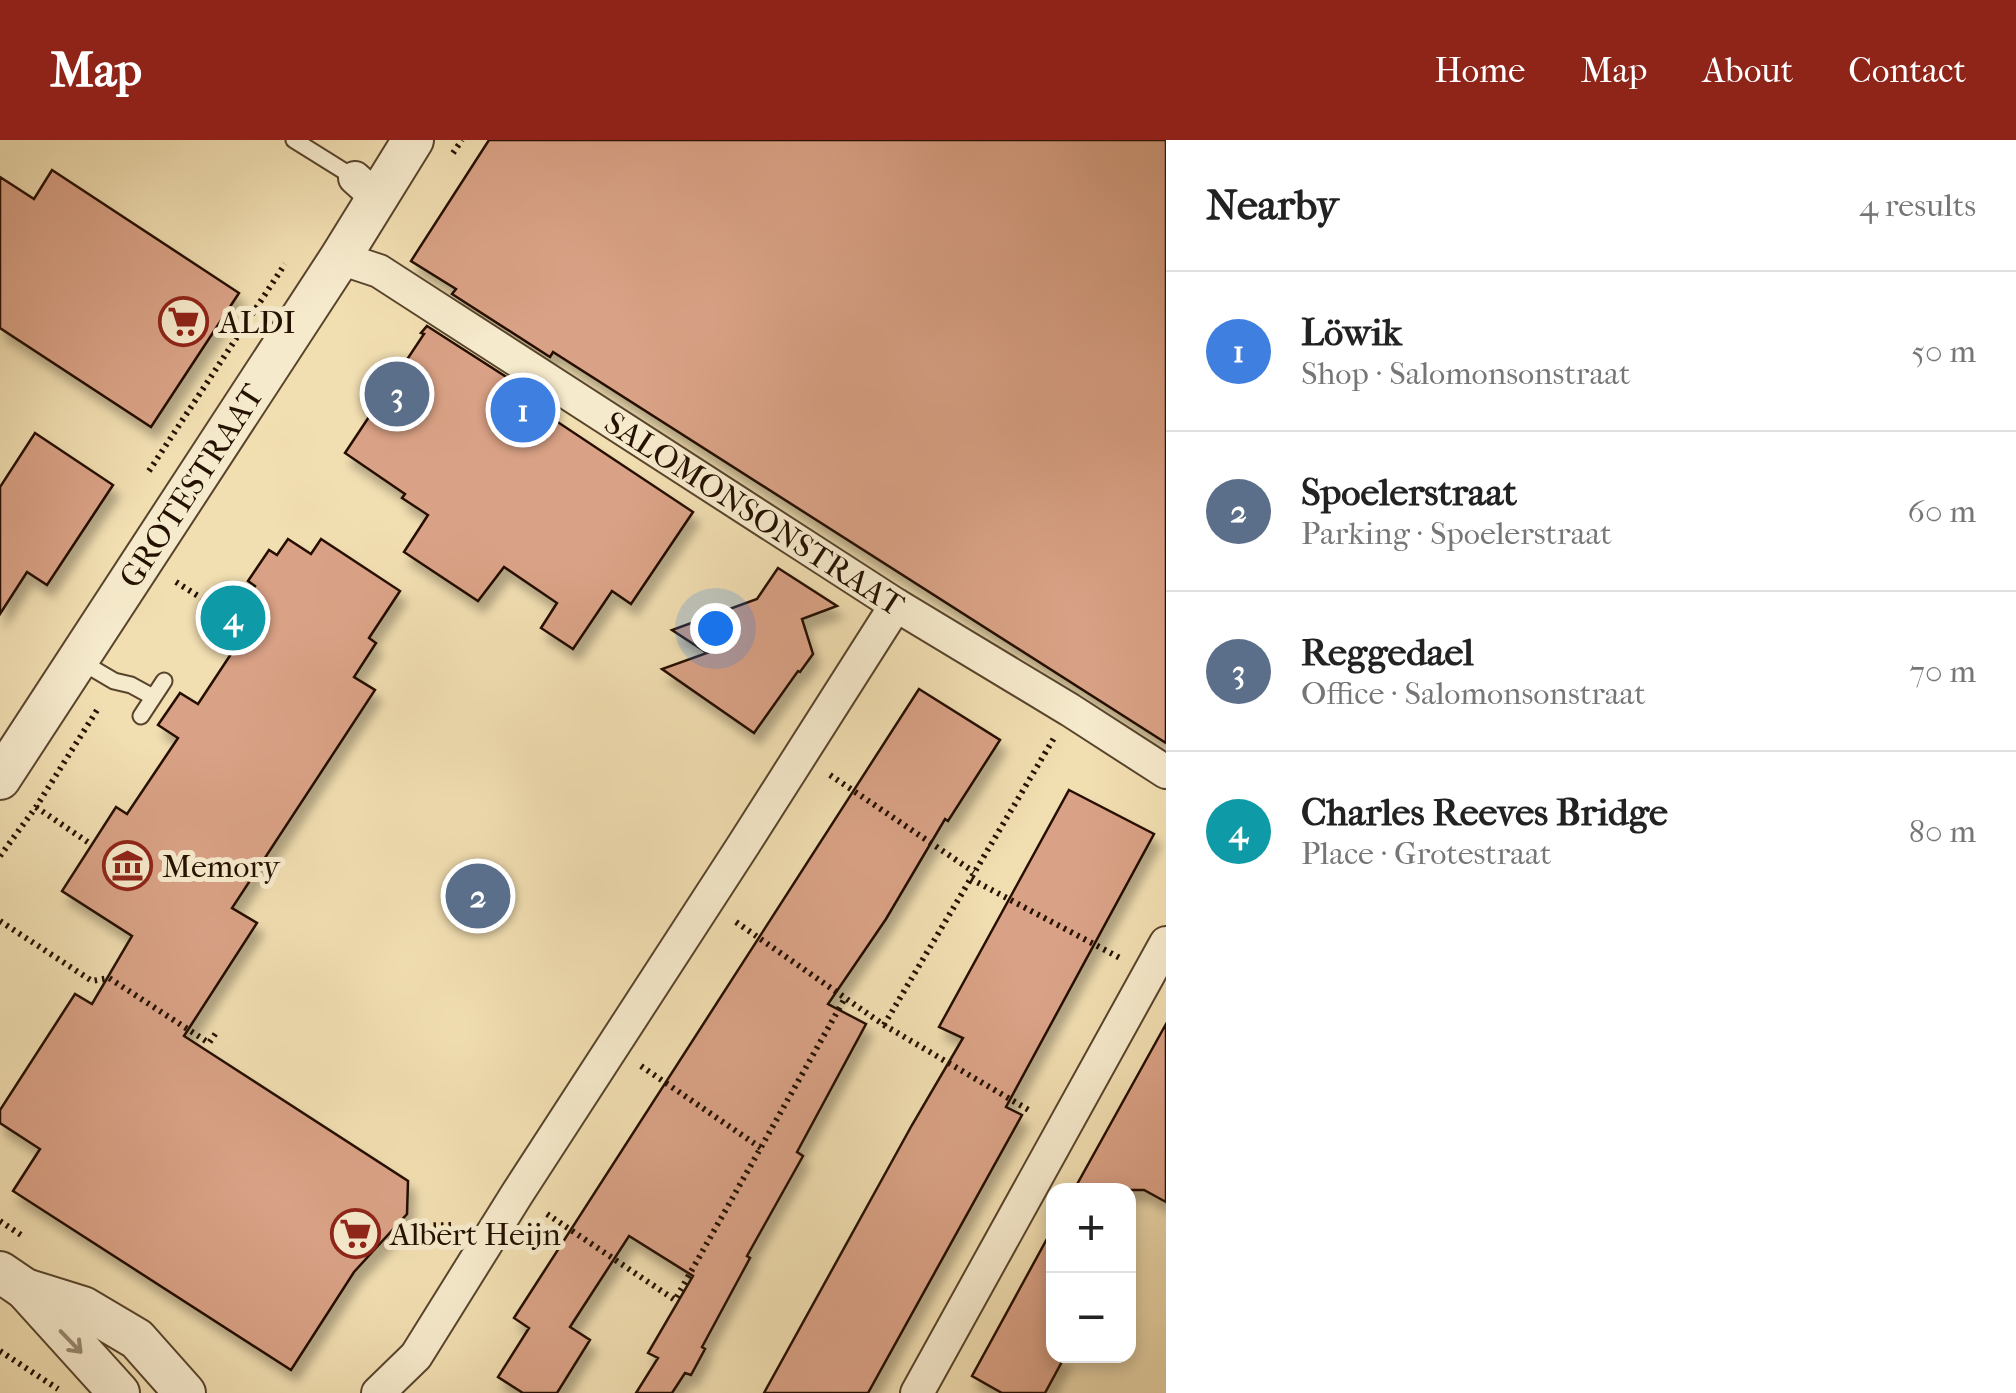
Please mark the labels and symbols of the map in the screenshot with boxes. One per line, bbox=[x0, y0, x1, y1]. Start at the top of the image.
supermarket icon: ALDI bbox=[158, 296, 210, 348]
place label: ALDI bbox=[217, 304, 296, 341]
pin: 3 bbox=[364, 356, 430, 432]
pin: 1 bbox=[490, 372, 556, 448]
street label: GROTESTRAAT bbox=[112, 377, 272, 595]
street label: SALOMONSONSTRAAT bbox=[598, 404, 911, 624]
pin: 4 bbox=[200, 580, 266, 656]
your location bbox=[690, 603, 741, 654]
museum icon: Memory bbox=[101, 840, 153, 892]
place label: Memory bbox=[162, 848, 281, 885]
pin: 2 bbox=[446, 858, 510, 934]
supermarket icon: Albert Heijn bbox=[329, 1208, 381, 1260]
place label: Albert Heijn bbox=[388, 1216, 561, 1253]
one-way arrow bbox=[59, 1329, 83, 1353]

